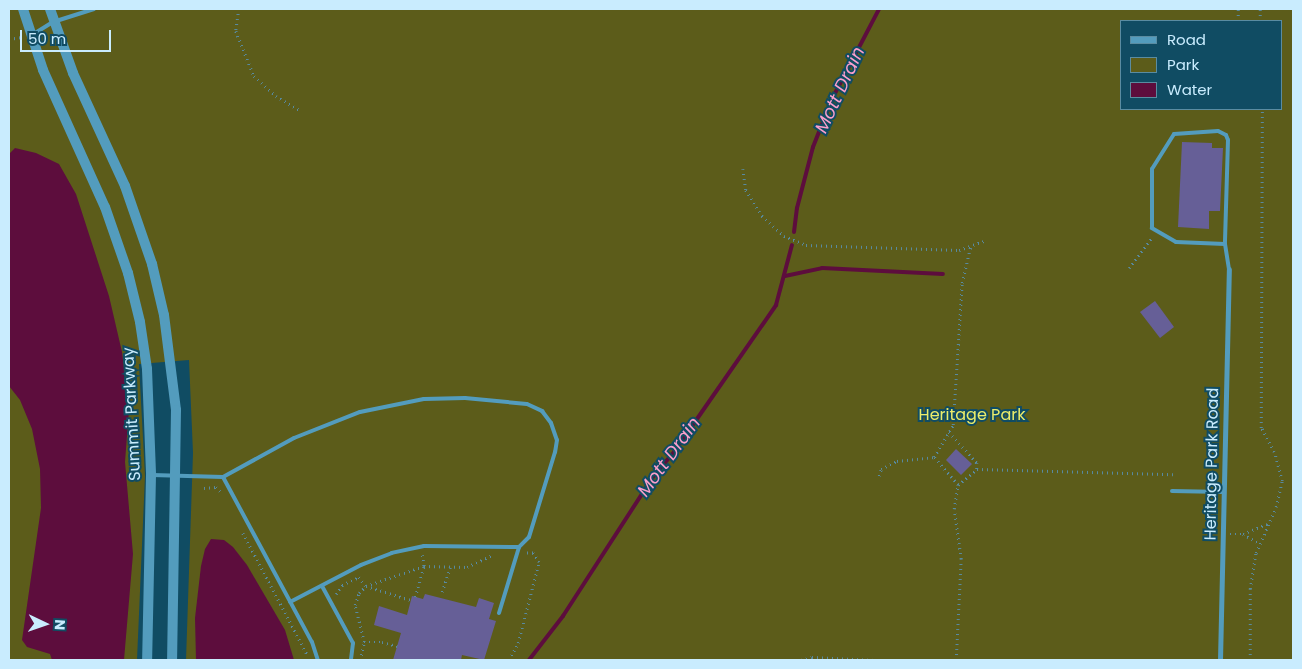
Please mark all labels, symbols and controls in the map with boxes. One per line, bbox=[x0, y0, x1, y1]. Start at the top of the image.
scale bar bbox=[22, 20, 114, 52]
legend bbox=[1120, 20, 1282, 110]
text: 50 m bbox=[28, 28, 66, 49]
text: Road bbox=[1167, 29, 1206, 50]
water label: Mott Drain bbox=[811, 43, 869, 137]
text: Park bbox=[1167, 54, 1199, 75]
text: Water bbox=[1167, 79, 1212, 100]
street label: Summit Parkway bbox=[119, 347, 145, 481]
street label: Heritage Park Road bbox=[1201, 387, 1223, 541]
park label: Heritage Park bbox=[919, 405, 1025, 425]
water label: Mott Drain bbox=[633, 413, 705, 501]
north arrow bbox=[20, 599, 70, 649]
text: N bbox=[50, 619, 70, 631]

